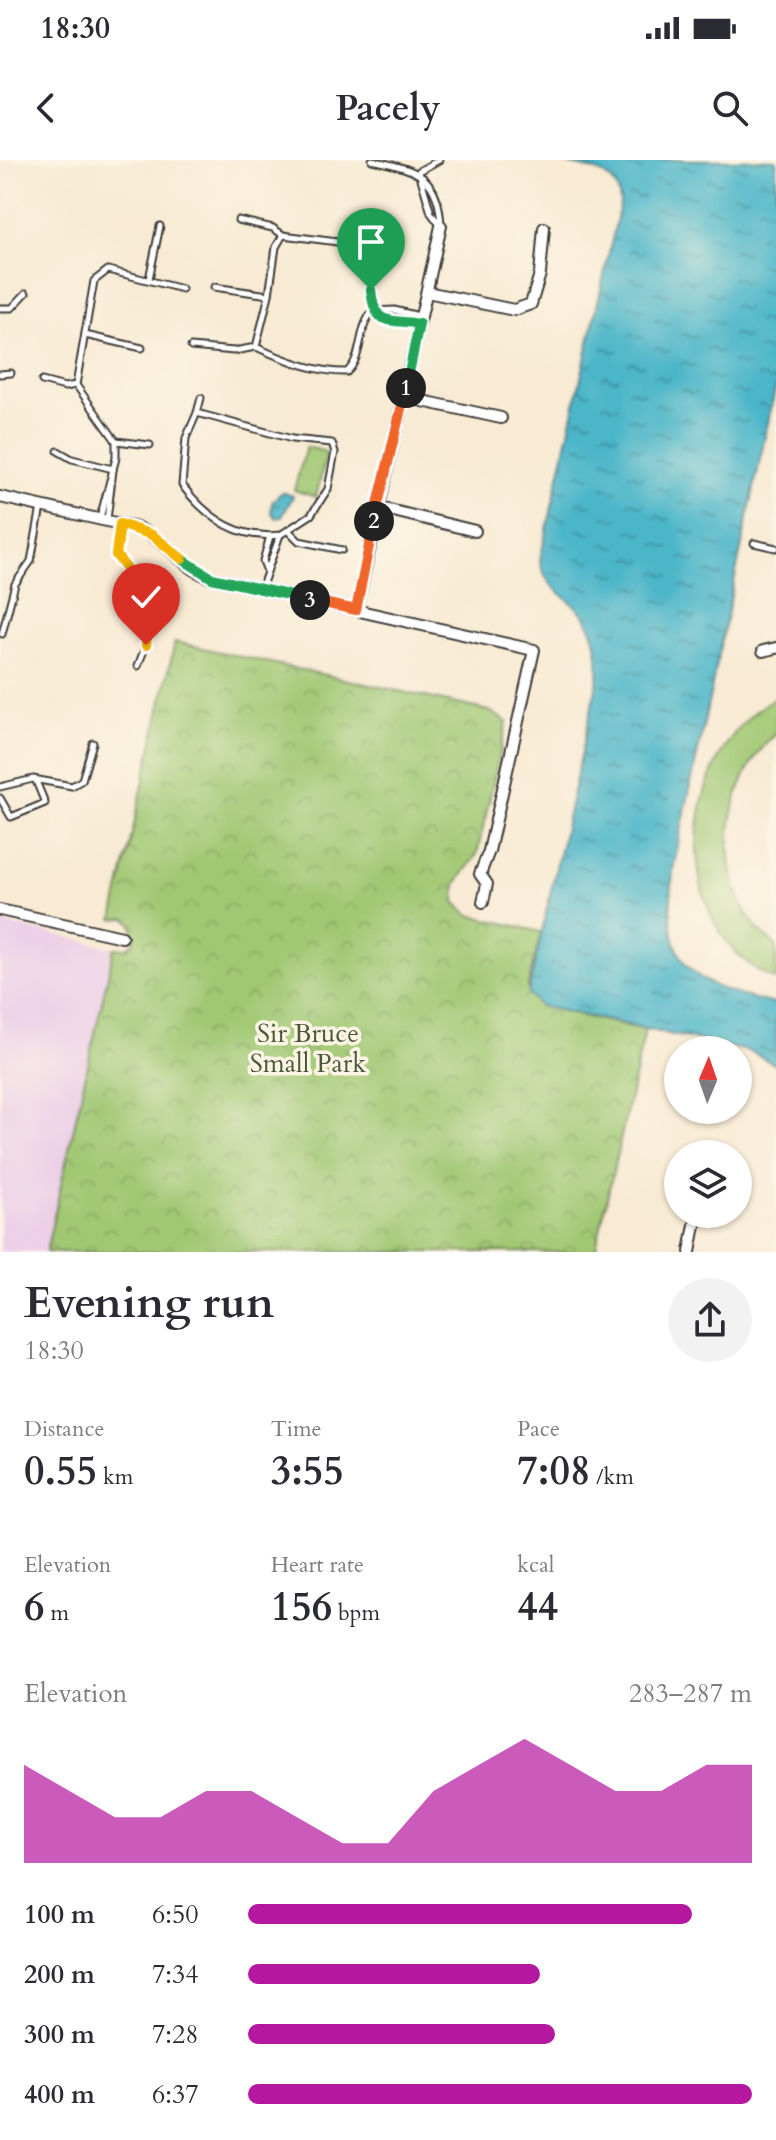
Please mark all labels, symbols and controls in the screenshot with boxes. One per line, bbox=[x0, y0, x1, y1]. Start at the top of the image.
text: 18:30 bbox=[40, 8, 110, 49]
text: Pacely bbox=[335, 84, 441, 133]
icon: back bbox=[24, 86, 68, 130]
icon: search bbox=[708, 86, 752, 130]
pin bbox=[337, 208, 405, 290]
icon: arrive bbox=[349, 220, 393, 264]
pin: 1 bbox=[386, 368, 426, 408]
text: 1 bbox=[400, 373, 412, 403]
pin: 2 bbox=[354, 501, 394, 541]
text: 2 bbox=[368, 506, 380, 536]
pin bbox=[112, 563, 180, 645]
icon: check bbox=[124, 575, 168, 619]
pin: 3 bbox=[290, 580, 330, 620]
text: 3 bbox=[304, 585, 316, 615]
park label: Sir Bruce Small Park bbox=[250, 1016, 366, 1081]
north arrow bbox=[664, 1036, 752, 1124]
map controls bbox=[664, 1036, 752, 1228]
button: layers bbox=[664, 1140, 752, 1228]
text: Evening run bbox=[24, 1273, 274, 1333]
button: share bbox=[668, 1278, 752, 1362]
text: 18:30 bbox=[24, 1333, 84, 1368]
text: Distance bbox=[24, 1414, 104, 1444]
text: Time bbox=[271, 1414, 322, 1444]
text: Pace bbox=[517, 1414, 560, 1444]
text: 0.55 bbox=[24, 1444, 97, 1499]
text: 3:55 bbox=[271, 1444, 344, 1499]
text: 7:08 bbox=[517, 1444, 590, 1499]
text: km bbox=[97, 1462, 133, 1492]
text: /km bbox=[590, 1462, 634, 1492]
text: Elevation bbox=[24, 1550, 111, 1580]
text: Heart rate bbox=[271, 1550, 364, 1580]
text: kcal bbox=[517, 1550, 554, 1580]
text: 6 bbox=[24, 1580, 45, 1635]
text: 156 bbox=[271, 1580, 332, 1635]
text: 44 bbox=[517, 1580, 558, 1635]
text: m bbox=[45, 1598, 69, 1628]
text: bpm bbox=[332, 1598, 380, 1628]
text: Elevation bbox=[24, 1676, 127, 1711]
text: 283–287 m bbox=[629, 1676, 752, 1711]
text: 100 m bbox=[24, 1897, 95, 1932]
text: 6:50 bbox=[152, 1897, 199, 1932]
text: 200 m bbox=[24, 1957, 95, 1992]
text: 7:34 bbox=[152, 1957, 199, 1992]
text: 300 m bbox=[24, 2017, 95, 2052]
text: 7:28 bbox=[152, 2017, 199, 2052]
text: 400 m bbox=[24, 2077, 95, 2112]
text: 6:37 bbox=[152, 2077, 199, 2112]

